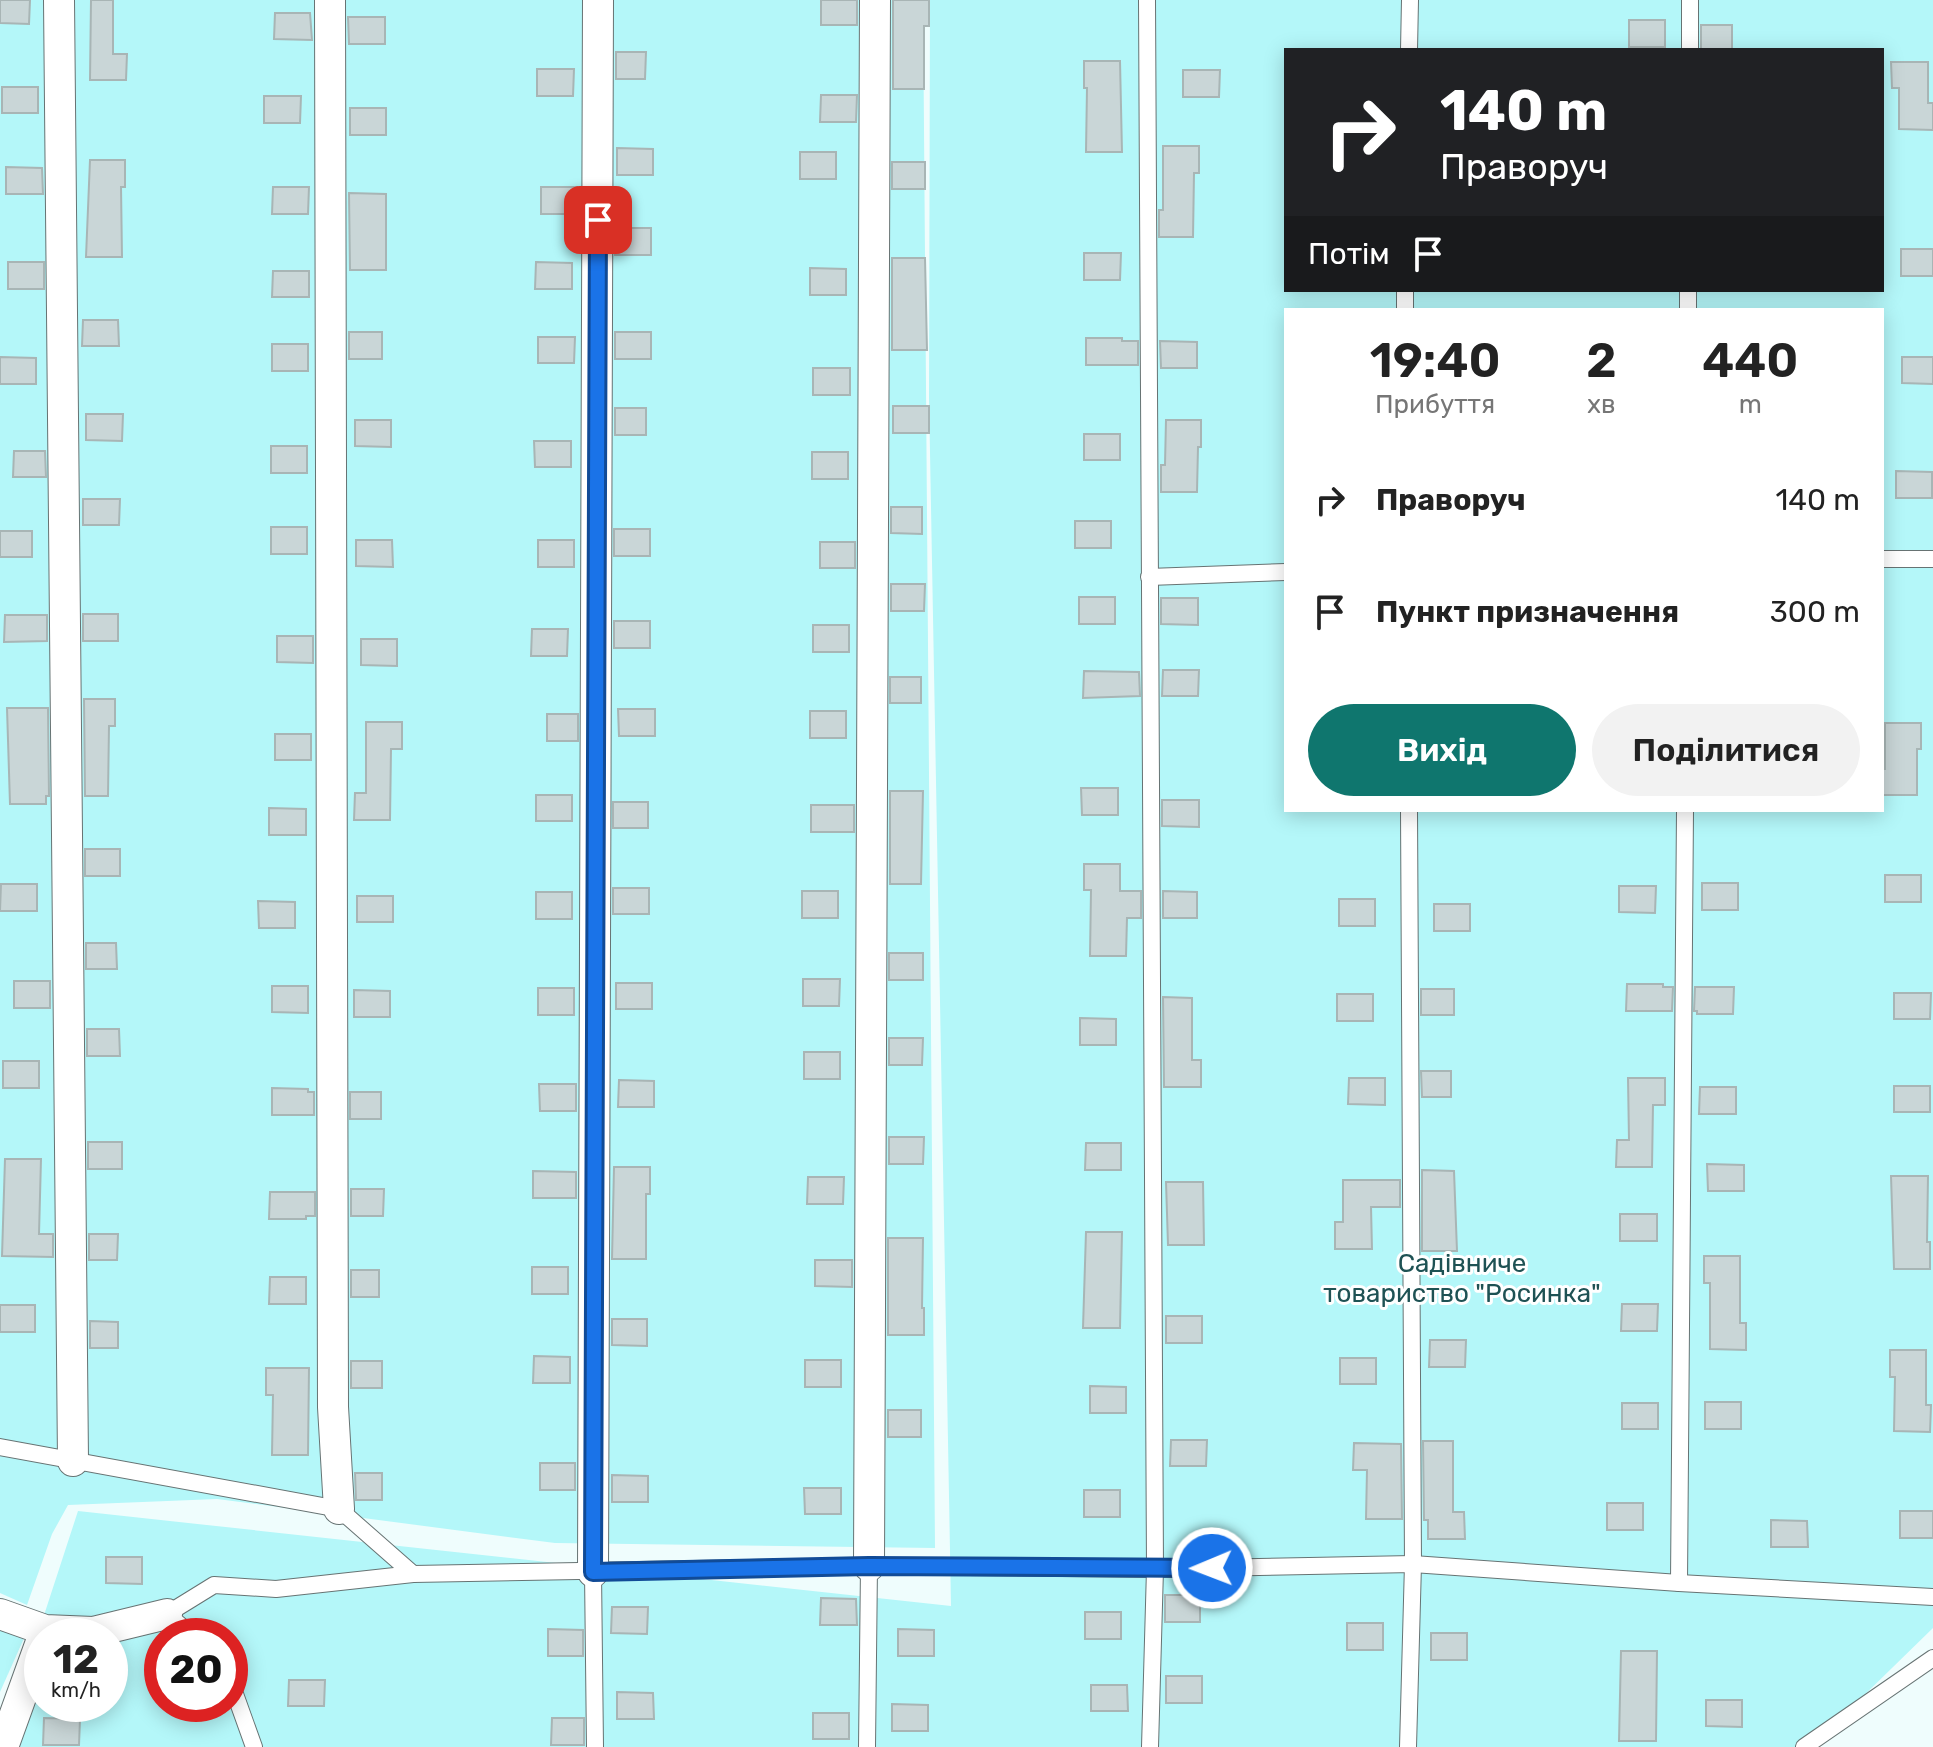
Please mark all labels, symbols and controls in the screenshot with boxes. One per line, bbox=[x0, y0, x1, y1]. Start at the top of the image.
text: 140 m bbox=[1440, 78, 1607, 144]
icon: right bbox=[1308, 80, 1412, 184]
text: Праворуч bbox=[1440, 145, 1608, 188]
pin bbox=[564, 186, 632, 254]
icon: arrive bbox=[576, 198, 620, 242]
icon: arrive bbox=[1406, 232, 1450, 276]
text: Потім bbox=[1308, 236, 1390, 272]
text: 19:40 bbox=[1370, 332, 1501, 389]
text: 2 bbox=[1586, 332, 1617, 389]
text: 440 bbox=[1702, 332, 1798, 389]
text: Прибуття bbox=[1375, 389, 1495, 420]
text: хв bbox=[1587, 389, 1616, 420]
text: m bbox=[1739, 389, 1762, 420]
icon: right bbox=[1308, 478, 1352, 522]
text: Праворуч bbox=[1376, 482, 1526, 518]
text: 140 m bbox=[1775, 482, 1860, 518]
icon: arrive bbox=[1308, 590, 1352, 634]
text: Пункт призначення bbox=[1376, 594, 1679, 630]
text: 300 m bbox=[1770, 594, 1860, 630]
button: Вихід bbox=[1308, 704, 1576, 796]
button: Поділитися bbox=[1592, 704, 1860, 796]
park label: Садівниче товариство "Росинка" bbox=[1323, 1248, 1601, 1309]
position arrow bbox=[1170, 1526, 1254, 1610]
speed limit sign: 20 bbox=[144, 1618, 248, 1722]
text: 12 bbox=[53, 1636, 99, 1683]
text: km/h bbox=[51, 1678, 101, 1702]

